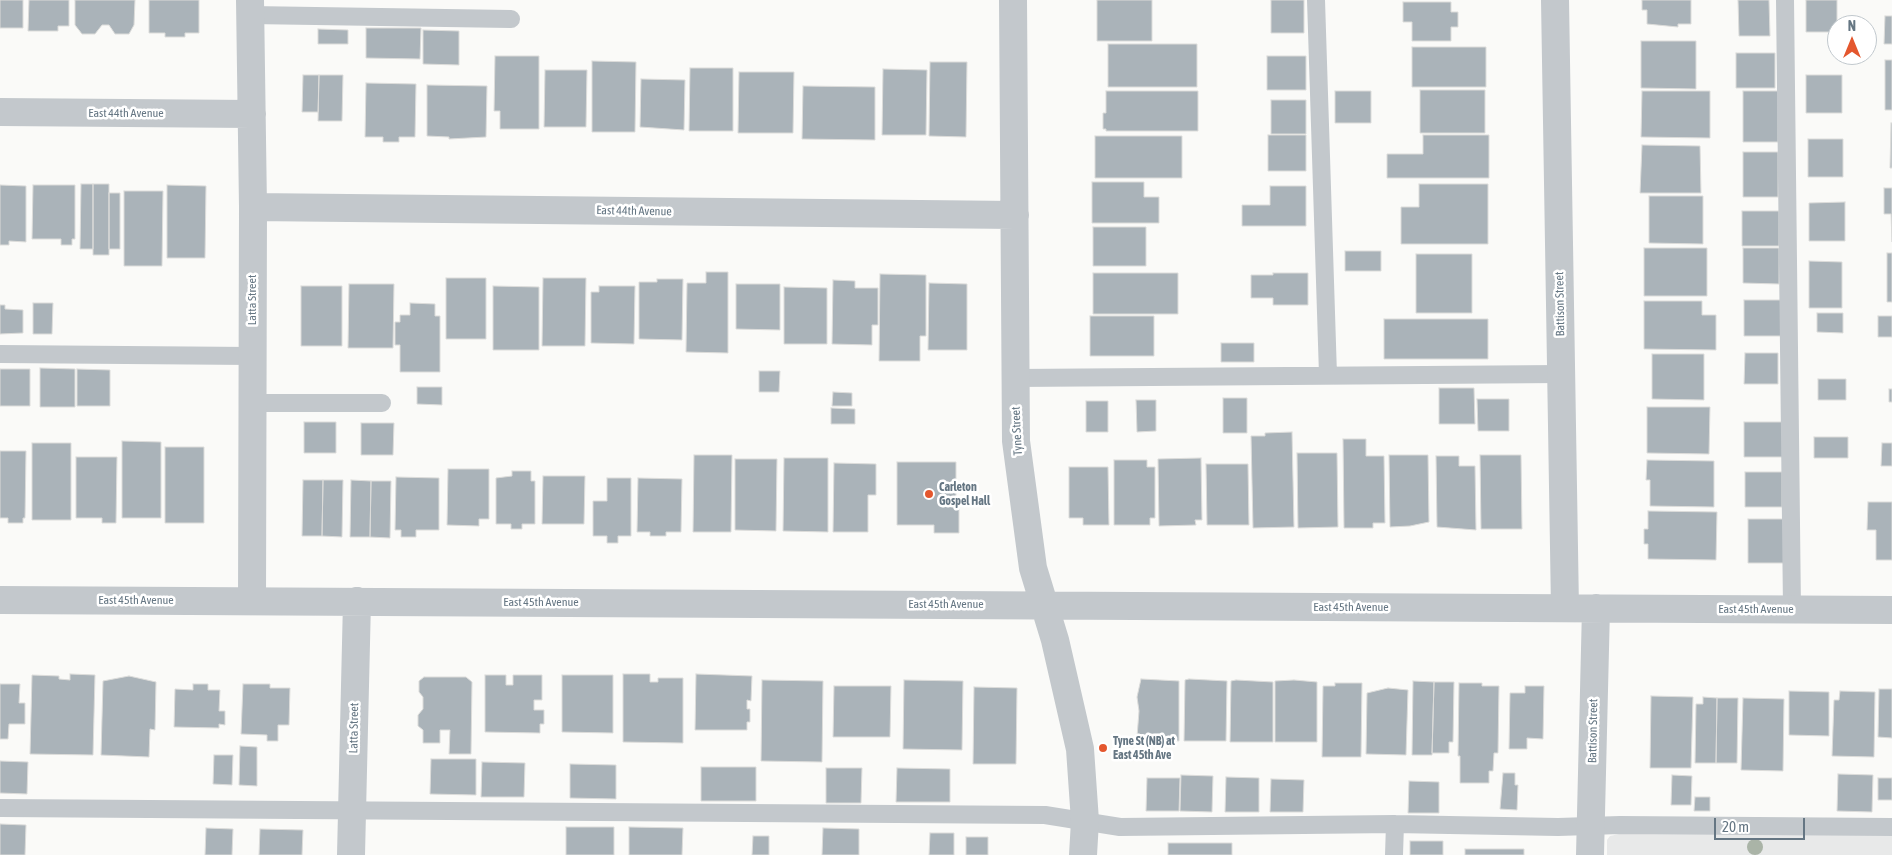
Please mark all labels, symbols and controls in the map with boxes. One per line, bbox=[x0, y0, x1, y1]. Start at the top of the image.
north arrow bbox=[1827, 15, 1877, 65]
text: N bbox=[1848, 18, 1856, 34]
street label: East 44th Avenue bbox=[88, 106, 164, 120]
street label: East 44th Avenue bbox=[596, 203, 672, 219]
street label: Battison Street bbox=[1552, 272, 1568, 336]
street label: Latta Street bbox=[245, 275, 259, 325]
street label: Tyne Street bbox=[1009, 406, 1025, 456]
place label: Carleton Gospel Hall bbox=[939, 480, 990, 508]
marker: Carleton Gospel Hall bbox=[923, 488, 935, 500]
street label: East 45th Avenue bbox=[98, 593, 174, 607]
street label: East 45th Avenue bbox=[503, 595, 579, 609]
street label: East 45th Avenue bbox=[908, 597, 984, 611]
street label: East 45th Avenue bbox=[1313, 600, 1389, 614]
street label: East 45th Avenue bbox=[1718, 602, 1794, 616]
street label: Battison Street bbox=[1585, 699, 1601, 763]
street label: Latta Street bbox=[346, 703, 362, 753]
place label: Tyne St (NB) at East 45th Ave bbox=[1113, 734, 1175, 762]
marker: Tyne St (NB) at East 45th Ave bbox=[1097, 742, 1109, 754]
scale bar bbox=[1717, 808, 1808, 840]
text: 20 m bbox=[1722, 818, 1749, 835]

